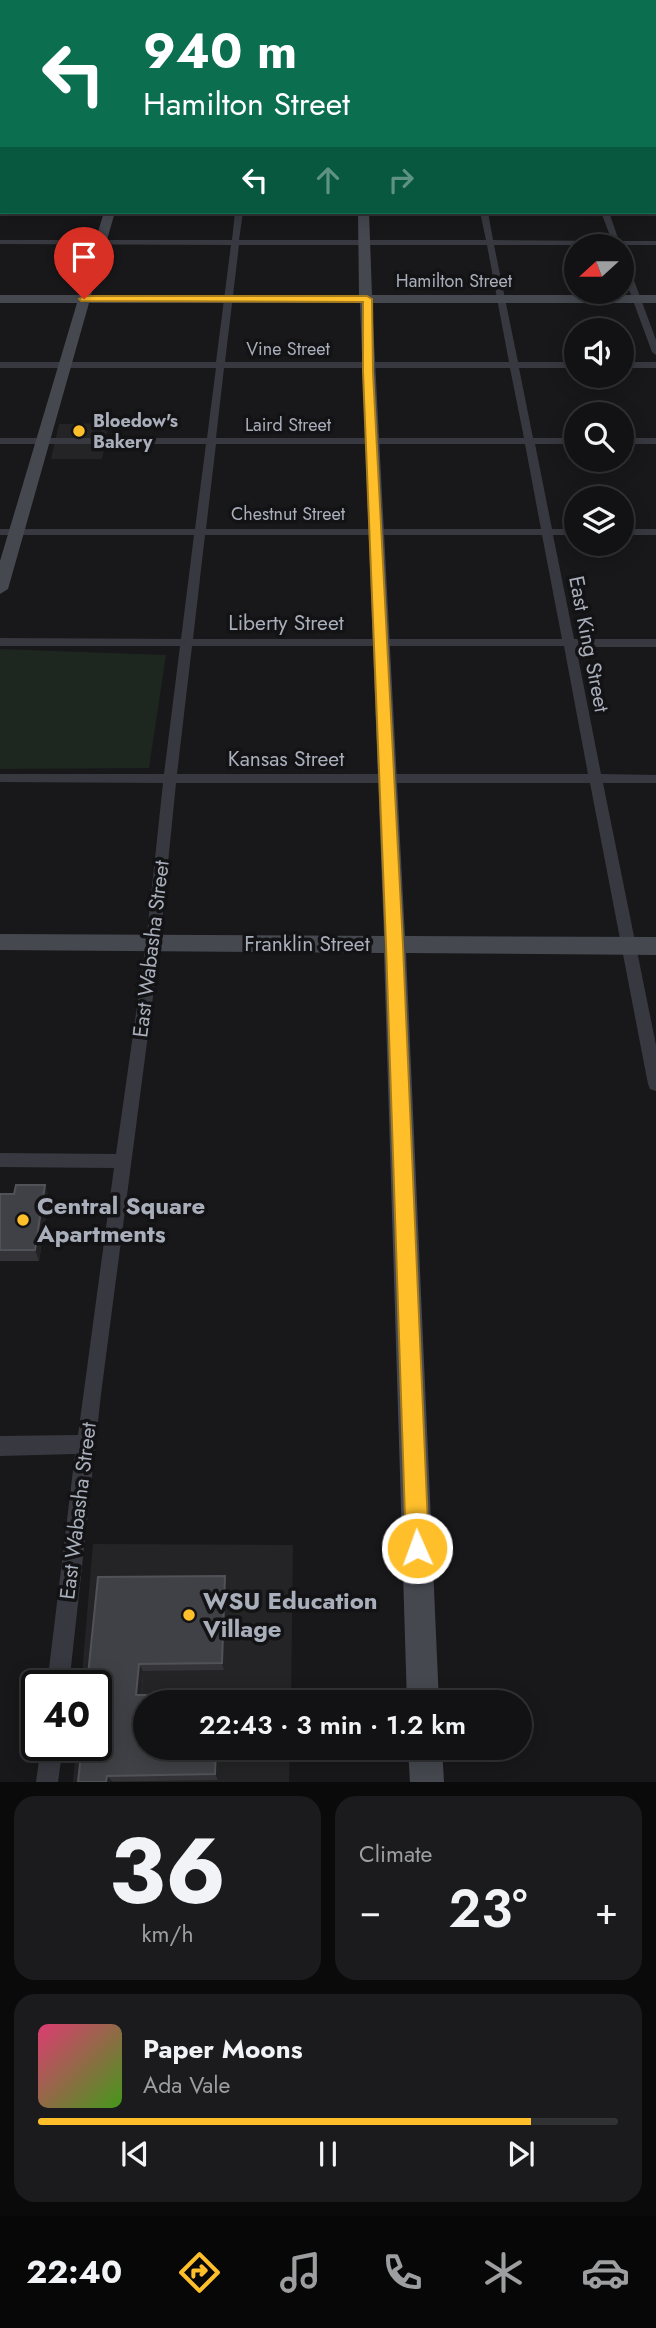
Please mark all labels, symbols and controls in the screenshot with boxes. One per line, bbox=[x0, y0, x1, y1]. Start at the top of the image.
text: 940 m bbox=[143, 16, 297, 86]
icon: left bbox=[28, 28, 119, 119]
text: Hamilton Street bbox=[143, 81, 350, 127]
icon: left bbox=[236, 161, 274, 199]
icon: ahead bbox=[309, 161, 347, 199]
icon: right bbox=[382, 161, 420, 199]
pin bbox=[54, 227, 114, 299]
north arrow bbox=[564, 234, 634, 304]
map controls bbox=[564, 234, 634, 556]
icon: arrive bbox=[65, 238, 103, 276]
street label: Hamilton Street bbox=[396, 268, 513, 294]
button: sound bbox=[564, 318, 634, 388]
street label: Vine Street bbox=[246, 336, 330, 362]
button: search bbox=[564, 402, 634, 472]
place label: Bloedow's Bakery bbox=[93, 408, 178, 455]
street label: Laird Street bbox=[245, 412, 332, 438]
marker: Bloedow's Bakery bbox=[71, 423, 87, 439]
button: layers bbox=[564, 486, 634, 556]
street label: Chestnut Street bbox=[231, 501, 346, 527]
street label: East King Street bbox=[561, 573, 617, 715]
street label: Liberty Street bbox=[228, 608, 344, 638]
street label: Kansas Street bbox=[228, 744, 344, 774]
street label: East Wabasha Street bbox=[125, 859, 177, 1039]
street label: Franklin Street bbox=[244, 929, 370, 959]
place label: Central Square Apartments bbox=[36, 1188, 205, 1251]
marker: Central Square Apartments bbox=[15, 1212, 31, 1228]
street label: East Wabasha Street bbox=[52, 1421, 104, 1601]
position arrow bbox=[380, 1511, 454, 1585]
place label: WSU Education Village bbox=[202, 1583, 378, 1646]
marker: WSU Education Village bbox=[181, 1607, 197, 1623]
speed limit sign: 40 bbox=[21, 1670, 112, 1761]
text: 22:43 · 3 min · 1.2 km bbox=[199, 1706, 466, 1744]
text: 36 bbox=[109, 1806, 226, 1937]
text: Climate bbox=[359, 1837, 432, 1871]
text: 23° bbox=[449, 1871, 527, 1947]
text: − bbox=[359, 1883, 381, 1938]
text: + bbox=[595, 1883, 618, 1938]
text: km/h bbox=[142, 1917, 193, 1951]
text: Paper Moons bbox=[143, 2030, 303, 2068]
text: Ada Vale bbox=[143, 2068, 230, 2102]
icon: previous bbox=[116, 2135, 154, 2173]
icon: pause bbox=[309, 2135, 347, 2173]
icon: next bbox=[502, 2135, 540, 2173]
icon: directions bbox=[175, 2248, 224, 2297]
icon: music bbox=[276, 2248, 325, 2297]
icon: phone bbox=[378, 2248, 427, 2297]
icon: climate bbox=[479, 2248, 528, 2297]
icon: car bbox=[581, 2248, 630, 2297]
text: 22:40 bbox=[26, 2249, 122, 2295]

